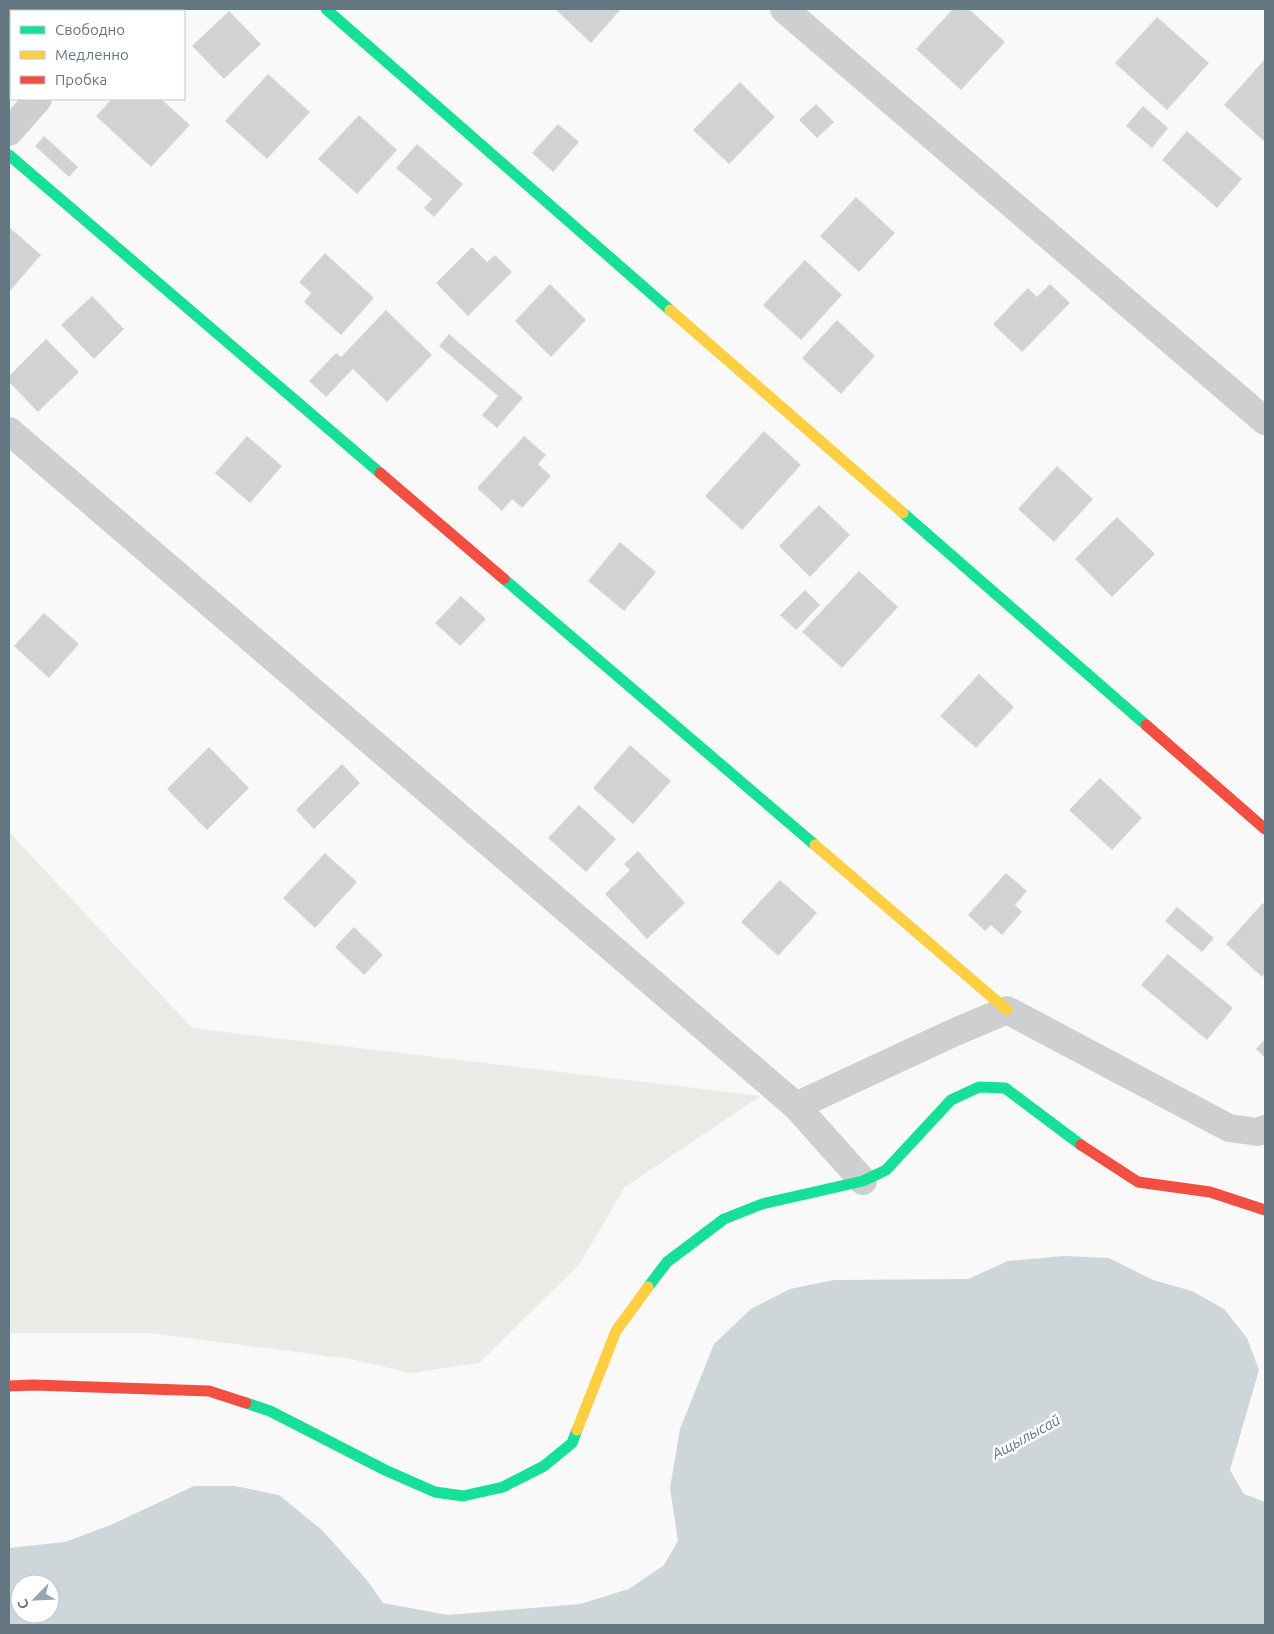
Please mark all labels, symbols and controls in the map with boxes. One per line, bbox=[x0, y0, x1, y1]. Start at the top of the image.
legend bbox=[10, 10, 185, 100]
text: Свободно bbox=[55, 21, 125, 38]
text: Медленно bbox=[55, 46, 129, 63]
text: Пробка bbox=[55, 71, 107, 88]
water label: Ащылысай bbox=[988, 1411, 1063, 1463]
north arrow bbox=[10, 1574, 60, 1624]
text: С bbox=[14, 1597, 32, 1612]

